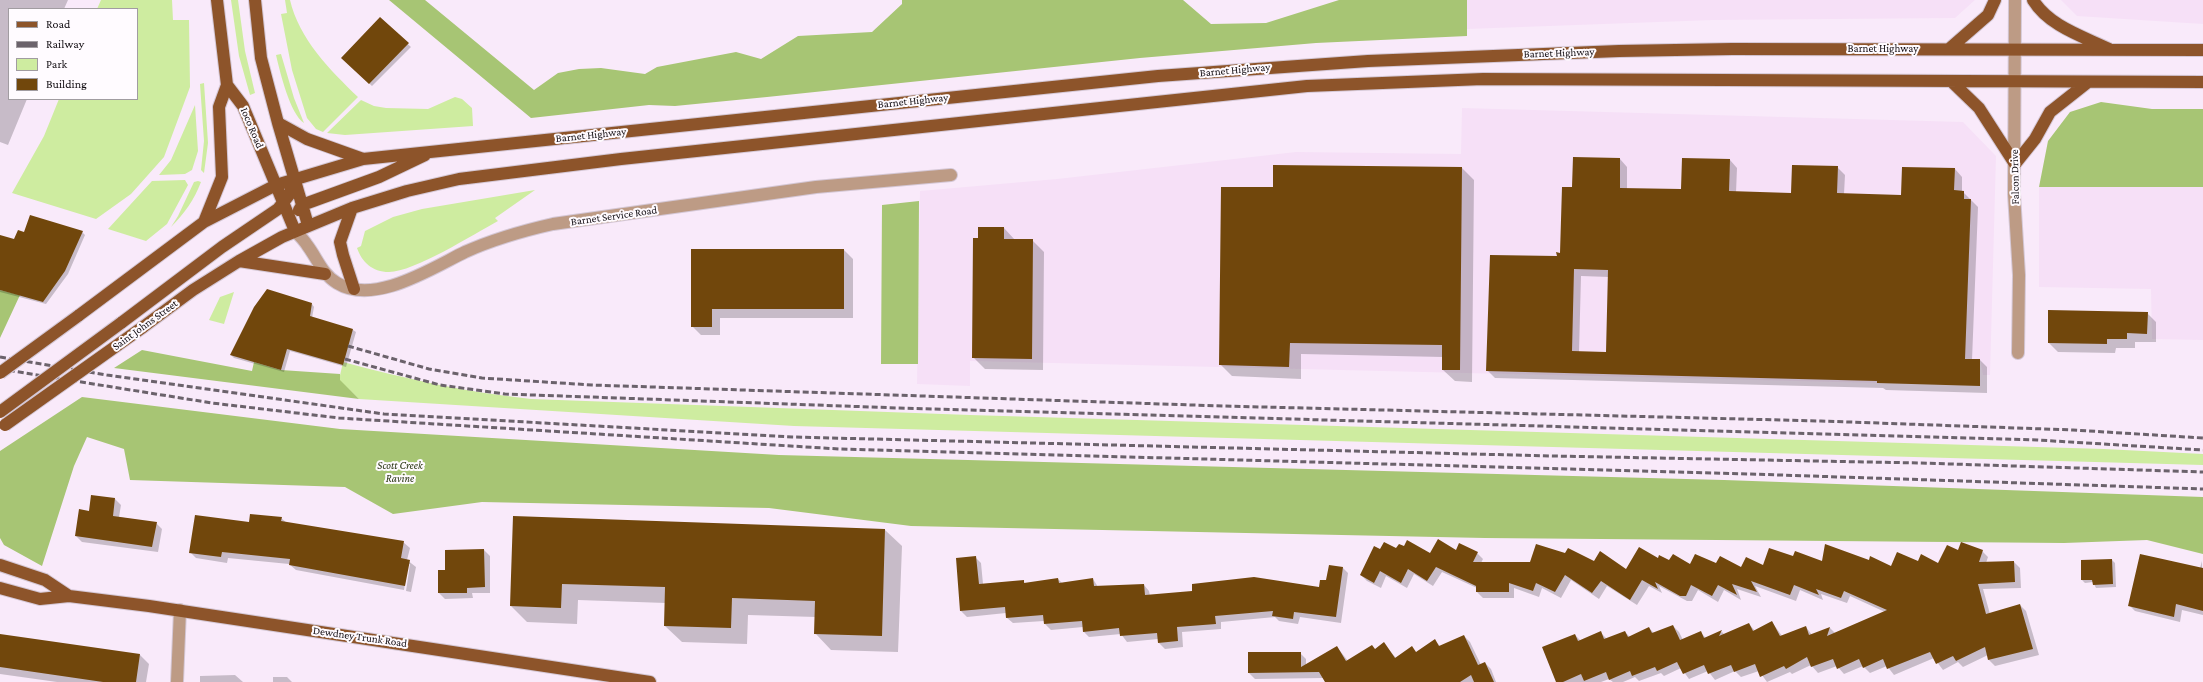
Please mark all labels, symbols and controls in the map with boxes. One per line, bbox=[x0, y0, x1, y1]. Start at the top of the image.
legend bbox=[8, 8, 138, 100]
text: Road bbox=[46, 17, 70, 31]
text: Railway bbox=[46, 37, 84, 51]
street label: Barnet Highway bbox=[1848, 42, 1918, 56]
street label: Barnet Highway bbox=[1523, 45, 1595, 61]
text: Park bbox=[46, 57, 67, 71]
street label: Barnet Highway bbox=[1199, 60, 1271, 80]
text: Building bbox=[46, 77, 87, 91]
street label: Barnet Highway bbox=[877, 91, 949, 111]
street label: Ioco Road bbox=[238, 106, 266, 150]
street label: Barnet Highway bbox=[555, 125, 627, 145]
street label: Falcon Drive bbox=[2008, 149, 2022, 205]
street label: Barnet Service Road bbox=[570, 203, 658, 229]
street label: Saint Johns Street bbox=[110, 297, 180, 353]
park label: Scott Creek Ravine bbox=[377, 459, 423, 485]
street label: Dewdney Trunk Road bbox=[312, 624, 408, 650]

